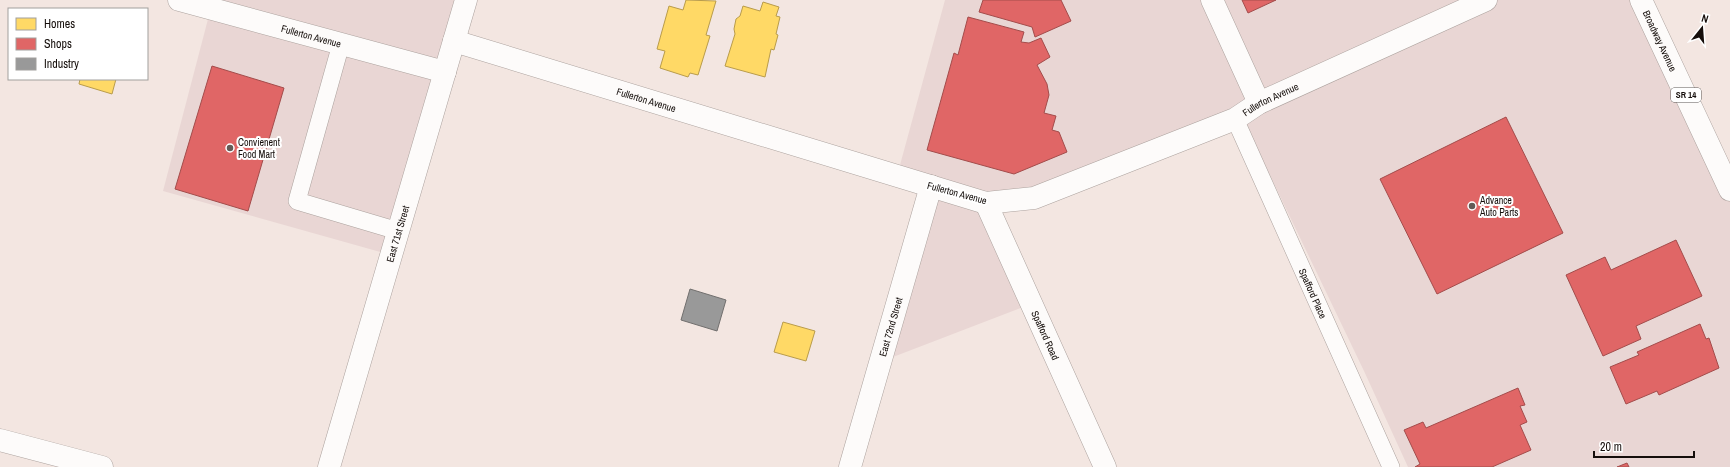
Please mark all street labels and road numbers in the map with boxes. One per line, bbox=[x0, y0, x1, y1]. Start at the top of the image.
street label: Broadway Avenue bbox=[1640, 8, 1680, 74]
street label: Fullerton Avenue bbox=[280, 21, 343, 50]
street label: Fullerton Avenue bbox=[1240, 79, 1301, 119]
street label: Fullerton Avenue bbox=[615, 84, 678, 115]
road number: SR 14 bbox=[1671, 88, 1701, 102]
street label: Fullerton Avenue bbox=[926, 179, 989, 207]
street label: East 71st Street bbox=[383, 203, 412, 264]
street label: Spafford Place bbox=[1296, 266, 1330, 321]
street label: East 72nd Street bbox=[876, 295, 905, 358]
street label: Spafford Road bbox=[1029, 308, 1062, 362]

